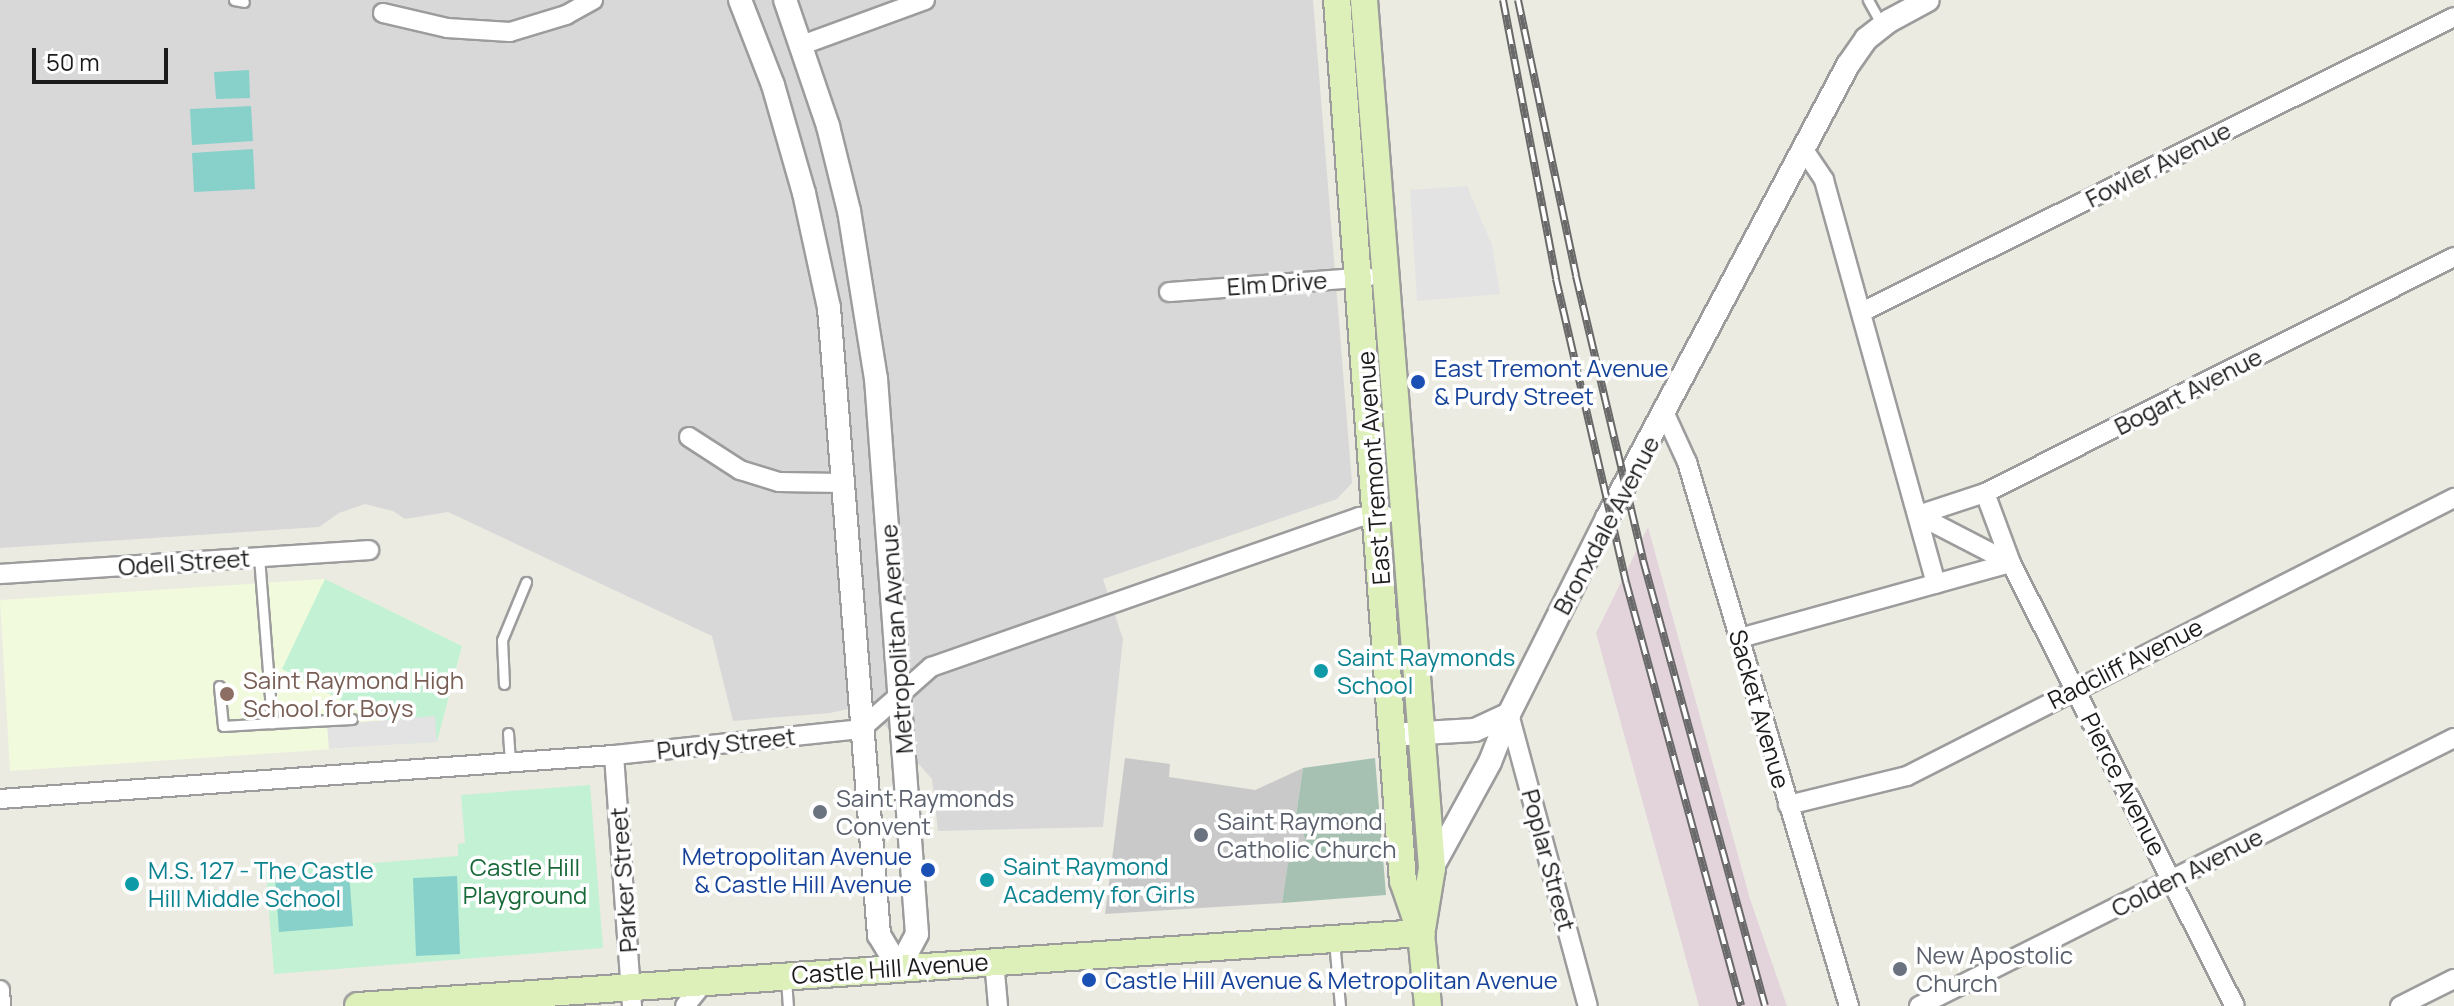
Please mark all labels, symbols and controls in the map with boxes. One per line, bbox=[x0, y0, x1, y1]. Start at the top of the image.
scale bar bbox=[36, 32, 172, 82]
text: 50 m bbox=[46, 45, 100, 78]
street label: Fowler Avenue bbox=[2081, 115, 2235, 213]
street label: Elm Drive bbox=[1226, 265, 1328, 301]
street label: Bogart Avenue bbox=[2109, 341, 2267, 441]
street label: East Tremont Avenue bbox=[1350, 350, 1396, 586]
place label: East Tremont Avenue & Purdy Street bbox=[1434, 354, 1669, 410]
marker: East Tremont Avenue & Purdy Street bbox=[1409, 373, 1427, 391]
street label: Bronxdale Avenue bbox=[1547, 431, 1665, 619]
street label: Metropolitan Avenue bbox=[874, 523, 918, 755]
street label: Odell Street bbox=[117, 543, 251, 581]
street label: Radcliff Avenue bbox=[2043, 612, 2207, 714]
street label: Sacket Avenue bbox=[1724, 626, 1796, 792]
place label: Saint Raymonds School bbox=[1337, 643, 1515, 699]
marker: Saint Raymonds School bbox=[1312, 662, 1330, 680]
place label: Saint Raymond High School for Boys bbox=[243, 666, 464, 722]
marker: Saint Raymond High School for Boys bbox=[218, 685, 236, 703]
street label: Pierce Avenue bbox=[2076, 708, 2172, 860]
street label: Purdy Street bbox=[655, 721, 797, 765]
place label: Saint Raymonds Convent bbox=[836, 784, 1014, 840]
street label: Poplar Street bbox=[1516, 786, 1582, 934]
marker: Saint Raymonds Convent bbox=[811, 803, 829, 821]
street label: Parker Street bbox=[604, 806, 642, 954]
place label: Saint Raymond Catholic Church bbox=[1217, 807, 1396, 863]
street label: Colden Avenue bbox=[2106, 821, 2268, 923]
marker: Saint Raymond Catholic Church bbox=[1192, 826, 1210, 844]
place label: Metropolitan Avenue & Castle Hill Avenue bbox=[682, 842, 912, 898]
place label: Saint Raymond Academy for Girls bbox=[1003, 852, 1195, 908]
park label: Castle Hill Playground bbox=[463, 853, 587, 909]
place label: M.S. 127 - The Castle Hill Middle School bbox=[148, 856, 374, 912]
marker: Metropolitan Avenue & Castle Hill Avenue bbox=[919, 861, 937, 879]
marker: Saint Raymond Academy for Girls bbox=[978, 871, 996, 889]
marker: M.S. 127 - The Castle Hill Middle School bbox=[123, 875, 141, 893]
place label: New Apostolic Church bbox=[1916, 941, 2073, 997]
street label: Castle Hill Avenue bbox=[791, 947, 989, 989]
marker: New Apostolic Church bbox=[1891, 960, 1909, 978]
place label: Castle Hill Avenue & Metropolitan Avenue bbox=[1105, 966, 1558, 994]
marker: Castle Hill Avenue & Metropolitan Avenue bbox=[1080, 971, 1098, 989]

